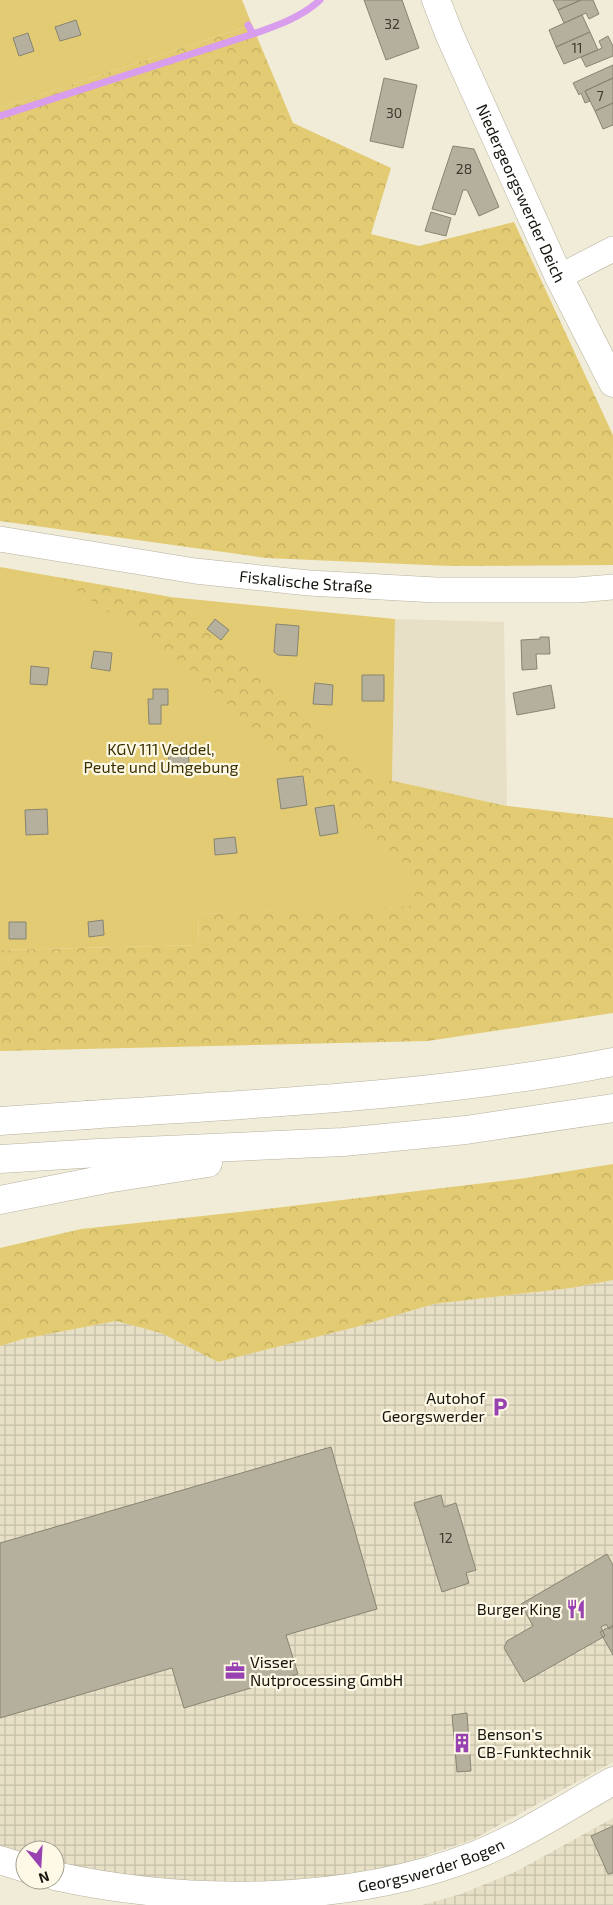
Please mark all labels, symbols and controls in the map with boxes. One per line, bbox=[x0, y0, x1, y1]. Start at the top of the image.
house number: 32 bbox=[384, 15, 400, 32]
house number: 11 bbox=[571, 39, 583, 56]
house number: 7 bbox=[596, 87, 604, 104]
street label: Niedergeorgswerder Deich bbox=[473, 101, 570, 285]
house number: 30 bbox=[386, 104, 402, 121]
house number: 28 bbox=[456, 160, 472, 177]
street label: Fiskalische Straße bbox=[238, 566, 373, 595]
park label: KGV 111 Veddel, Peute und Umgebung bbox=[83, 739, 239, 776]
place label: Autohof Georgswerder bbox=[382, 1388, 486, 1425]
parking icon: Autohof Georgswerder bbox=[489, 1396, 511, 1418]
house number: 12 bbox=[439, 1529, 453, 1546]
restaurant icon: Burger King bbox=[565, 1598, 587, 1620]
place label: Burger King bbox=[477, 1599, 561, 1618]
place label: Visser Nutprocessing GmbH bbox=[250, 1652, 403, 1689]
office icon: Visser Nutprocessing GmbH bbox=[224, 1660, 246, 1682]
place label: Benson's CB-Funktechnik bbox=[477, 1724, 591, 1761]
building icon: Benson's CB-Funktechnik bbox=[451, 1732, 473, 1754]
street label: Georgswerder Bogen bbox=[356, 1834, 507, 1895]
north arrow bbox=[15, 1840, 65, 1890]
text: N bbox=[37, 1868, 52, 1887]

